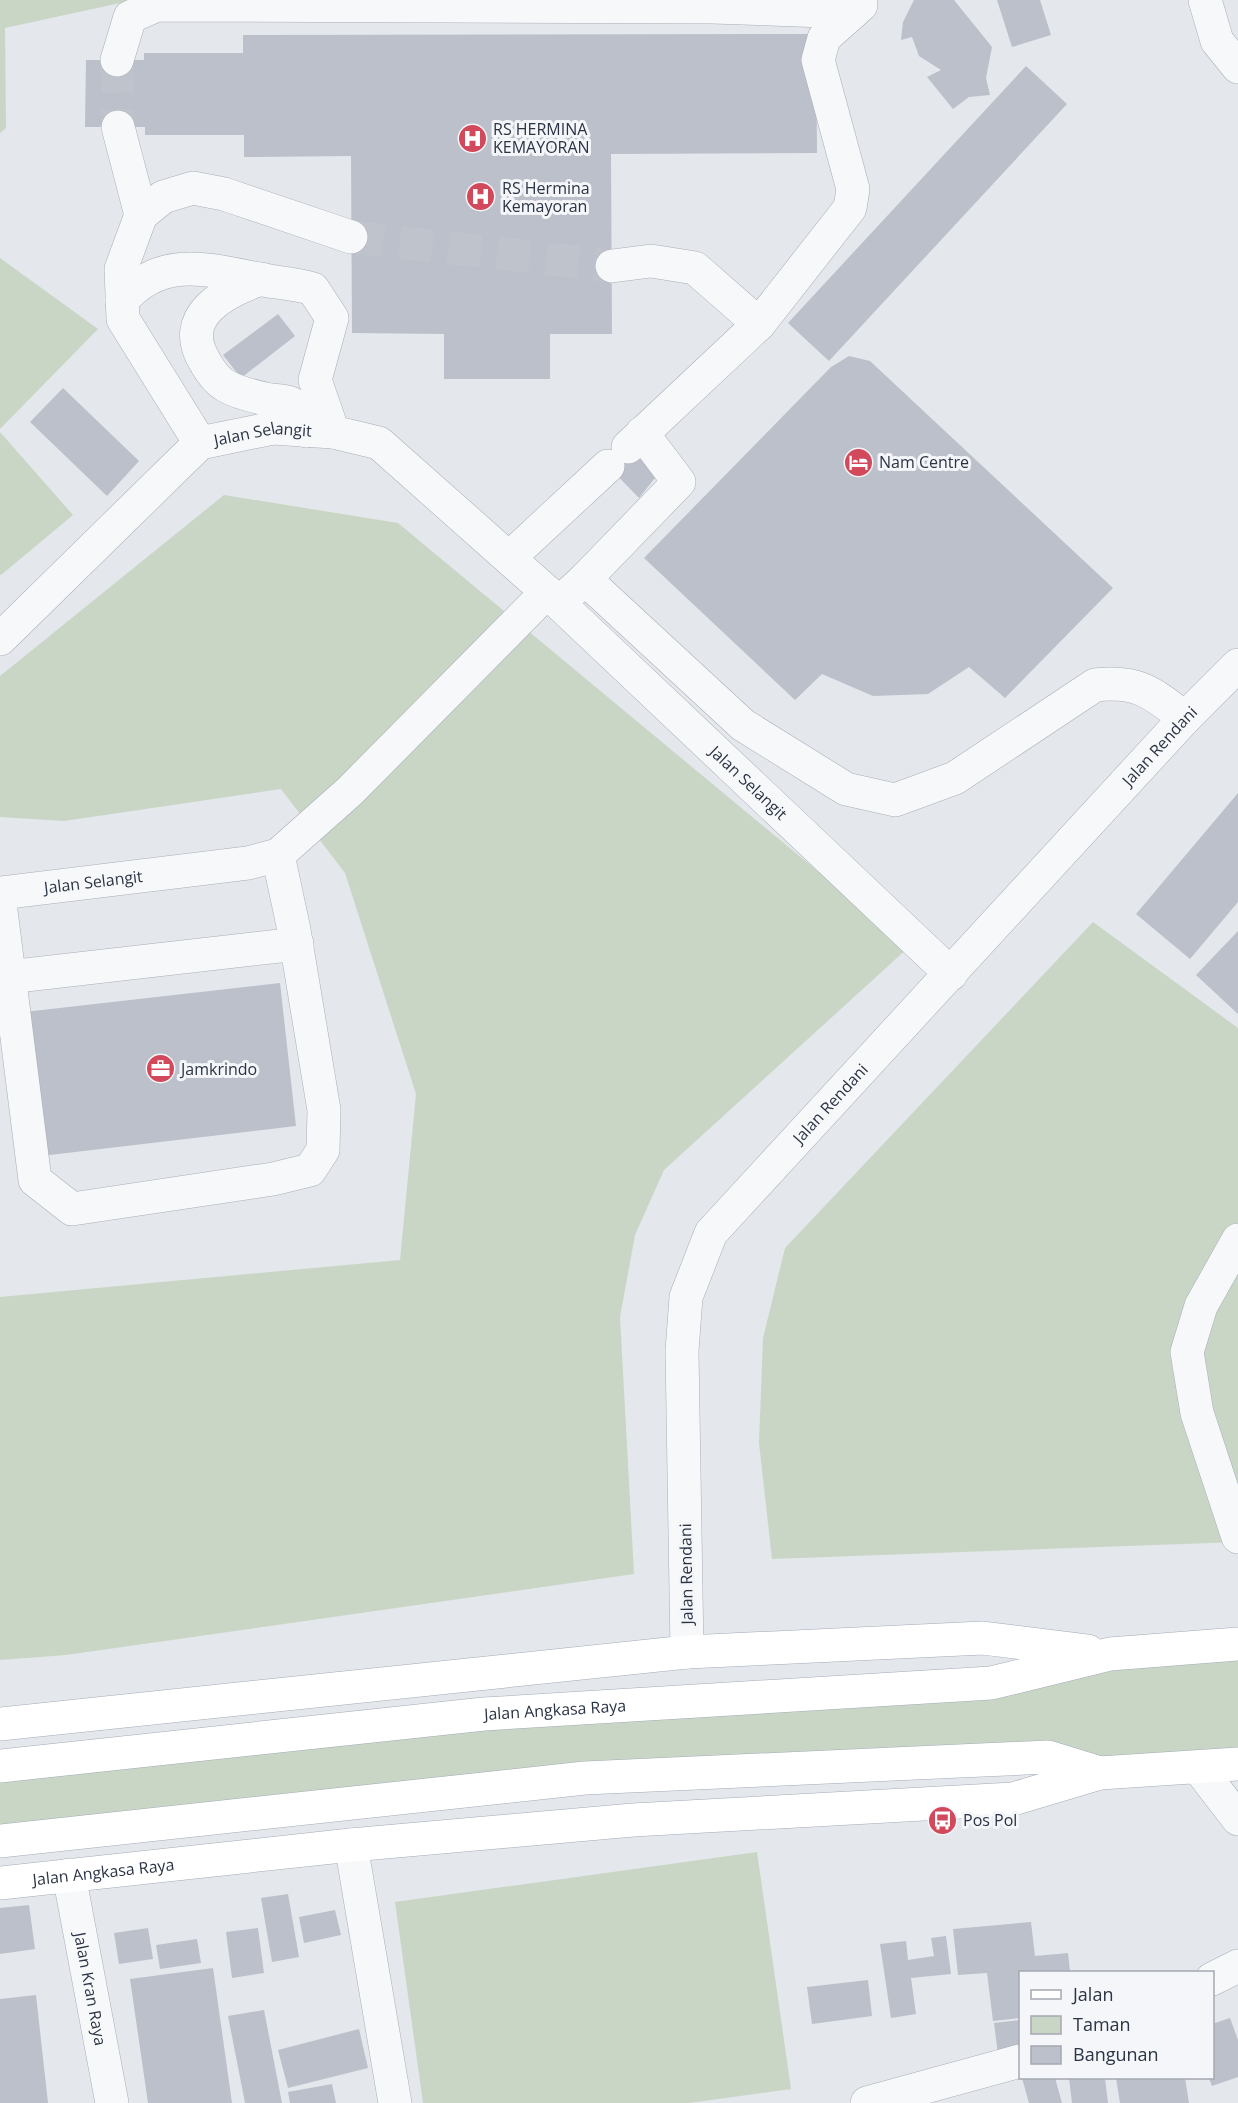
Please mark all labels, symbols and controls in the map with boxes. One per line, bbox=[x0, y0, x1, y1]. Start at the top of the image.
place label: RS HERMINA KEMAYORAN bbox=[493, 118, 590, 158]
hospital icon: RS HERMINA KEMAYORAN bbox=[456, 122, 488, 154]
place label: RS Hermina Kemayoran bbox=[502, 177, 590, 217]
hospital icon: RS Hermina Kemayoran bbox=[465, 181, 497, 213]
street label: Jalan Selangit bbox=[210, 417, 313, 451]
hotel icon: Nam Centre bbox=[842, 446, 874, 478]
place label: Nam Centre bbox=[879, 451, 969, 473]
street label: Jalan Rendani bbox=[1116, 701, 1202, 792]
street label: Jalan Selangit bbox=[704, 739, 792, 825]
street label: Jalan Selangit bbox=[41, 865, 144, 899]
office icon: Jamkrindo bbox=[144, 1053, 176, 1085]
place label: Jamkrindo bbox=[179, 1058, 257, 1080]
street label: Jalan Rendani bbox=[787, 1059, 873, 1150]
street label: Jalan Rendani bbox=[674, 1523, 698, 1627]
street label: Jalan Angkasa Raya bbox=[481, 1694, 627, 1725]
bus stop icon: Pos Pol bbox=[926, 1804, 958, 1836]
place label: Pos Pol bbox=[963, 1809, 1017, 1831]
street label: Jalan Angkasa Raya bbox=[29, 1853, 175, 1891]
street label: Jalan Kran Raya bbox=[69, 1928, 112, 2048]
legend bbox=[1019, 1971, 1214, 2079]
text: Jalan bbox=[1071, 1982, 1113, 2006]
text: Taman bbox=[1073, 2012, 1131, 2036]
text: Bangunan bbox=[1073, 2042, 1159, 2066]

